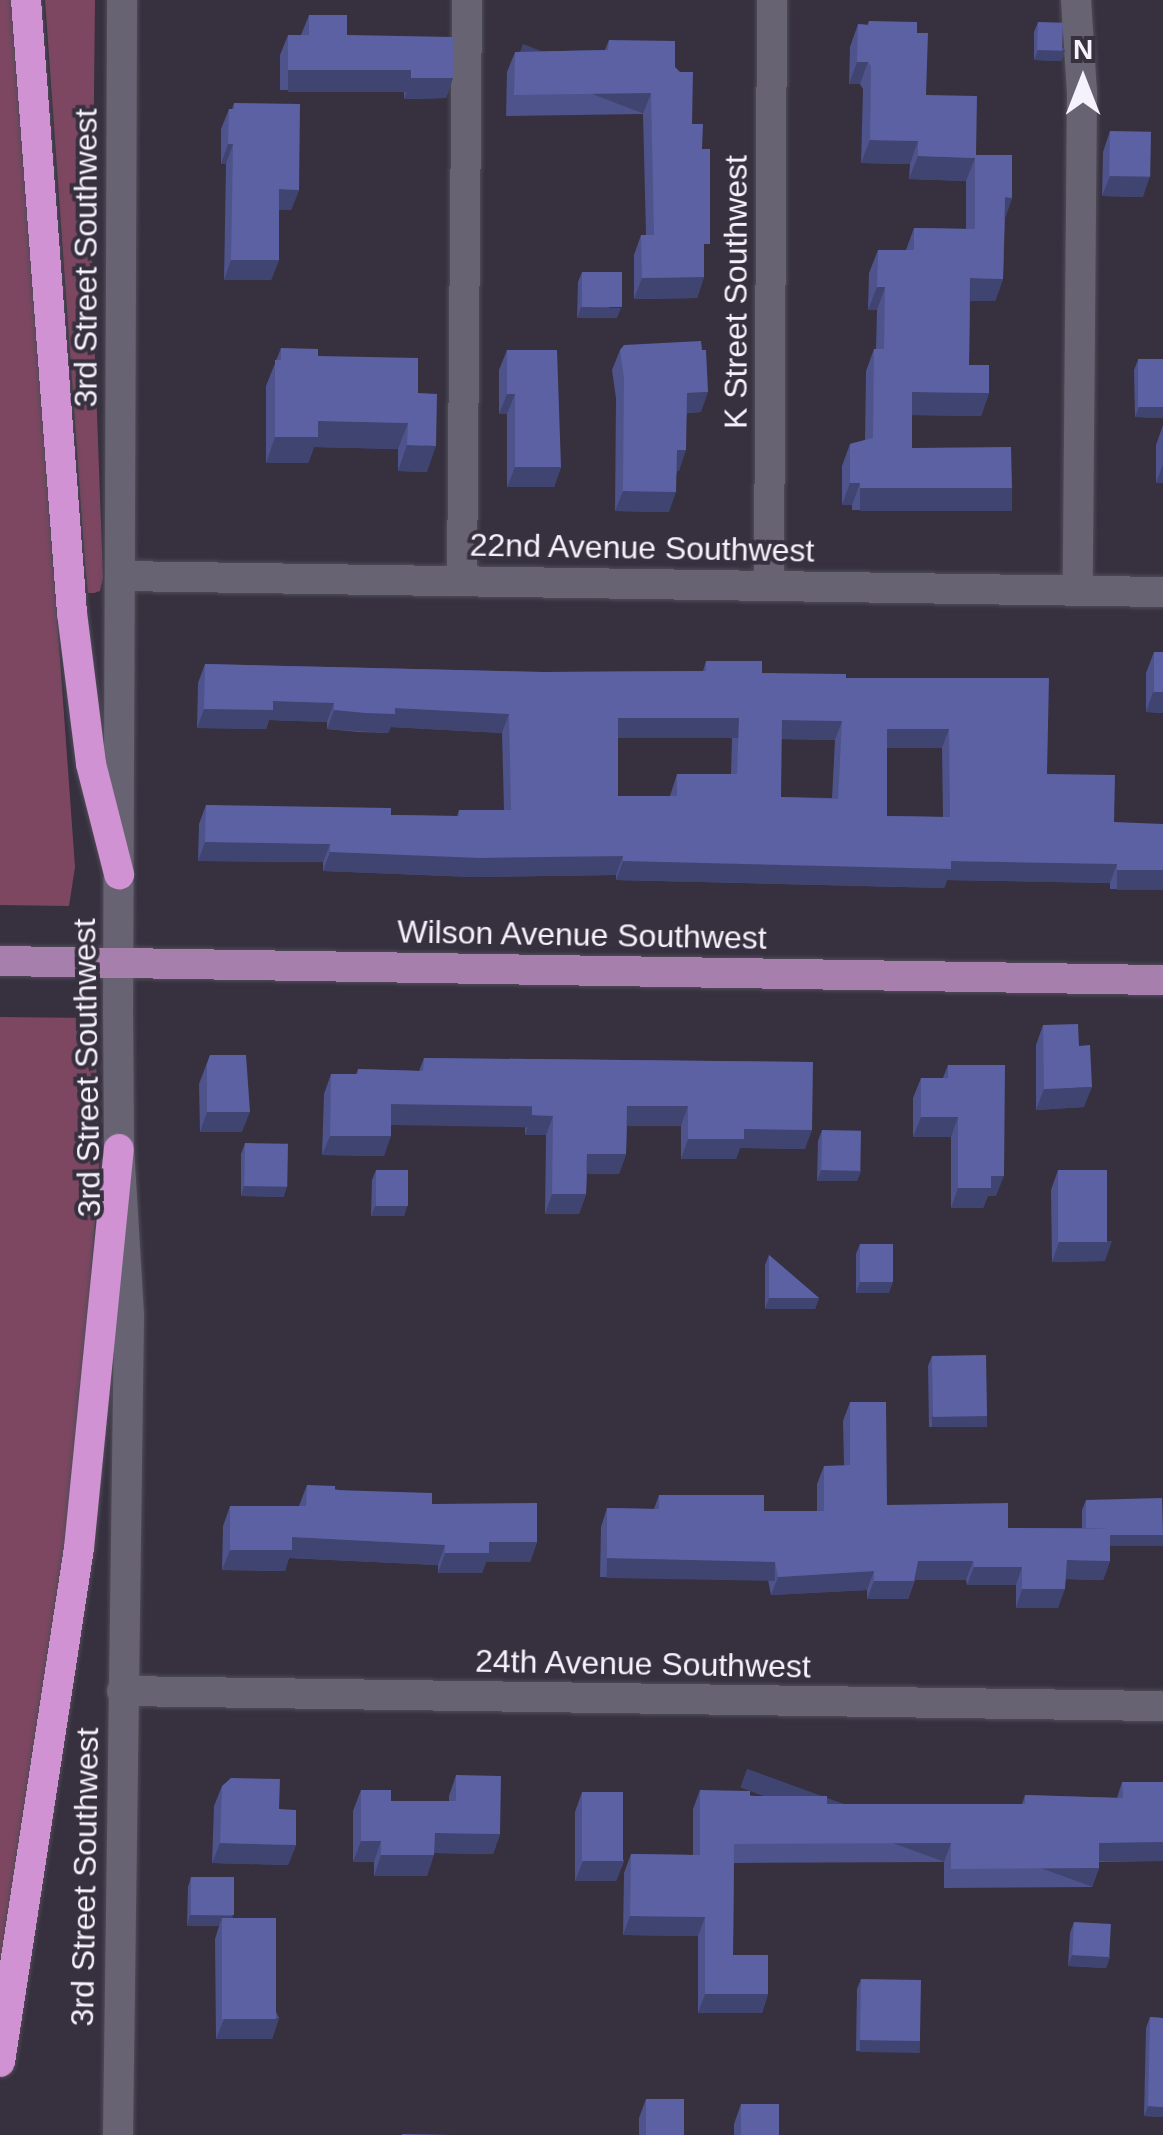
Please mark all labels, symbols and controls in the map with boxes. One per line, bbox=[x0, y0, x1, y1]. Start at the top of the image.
north arrow bbox=[1033, 30, 1133, 130]
text: N bbox=[1073, 34, 1093, 65]
street label: 3rd Street Southwest bbox=[67, 109, 105, 407]
street label: K Street Southwest bbox=[717, 155, 755, 429]
street label: 22nd Avenue Southwest bbox=[469, 526, 815, 570]
street label: Wilson Avenue Southwest bbox=[396, 913, 768, 957]
street label: 3rd Street Southwest bbox=[65, 918, 109, 1218]
street label: 24th Avenue Southwest bbox=[474, 1642, 812, 1686]
street label: 3rd Street Southwest bbox=[63, 1727, 107, 2027]

